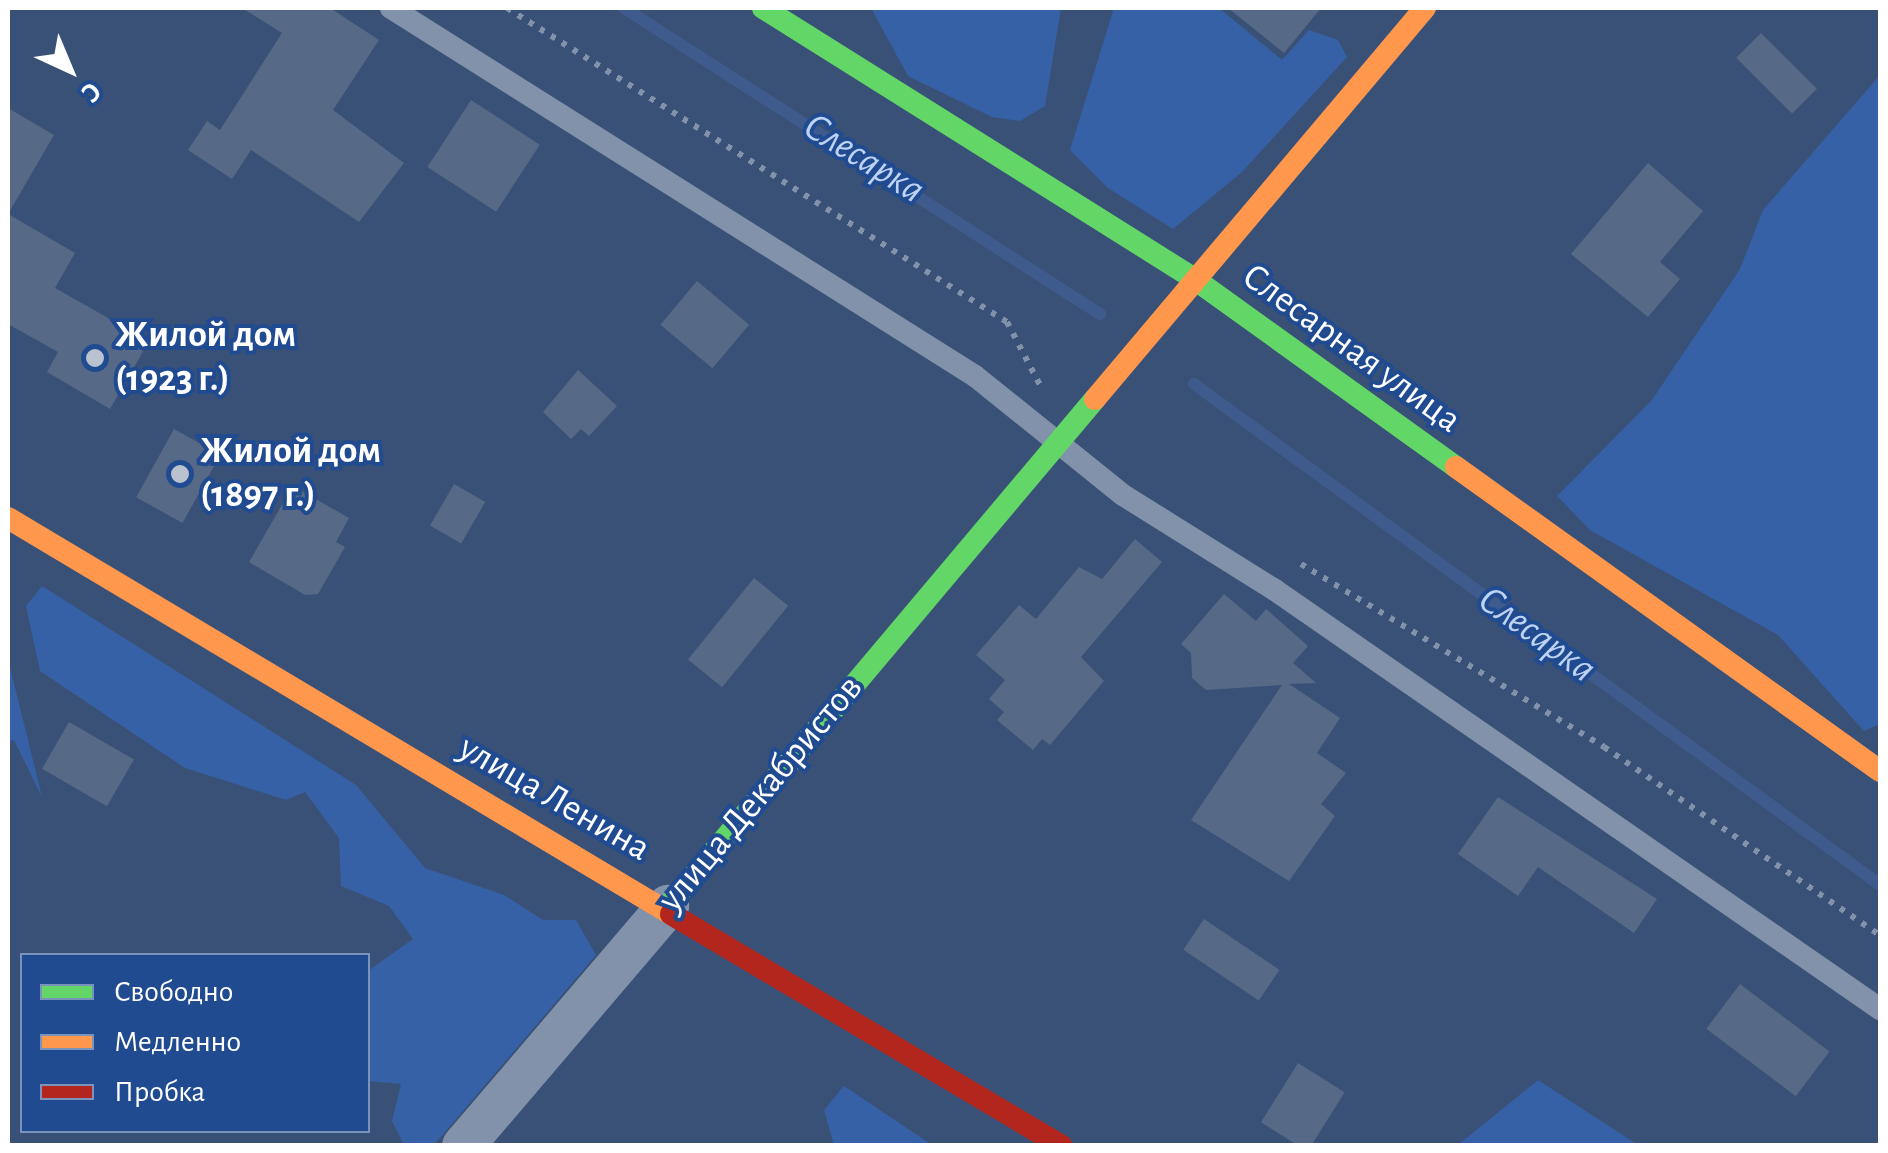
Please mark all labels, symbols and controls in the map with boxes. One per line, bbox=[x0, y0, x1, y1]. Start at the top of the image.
north arrow bbox=[20, 20, 120, 120]
text: С bbox=[76, 76, 106, 107]
water label: Слесарка bbox=[795, 102, 933, 214]
street label: Слесарная улица bbox=[1233, 254, 1469, 444]
place label: Жилой дом (1923 г.) bbox=[115, 313, 296, 402]
marker: Жилой дом (1923 г.) bbox=[84, 347, 106, 369]
place label: Жилой дом (1897 г.) bbox=[200, 429, 381, 518]
marker: Жилой дом (1897 г.) bbox=[169, 463, 191, 485]
water label: Слесарка bbox=[1469, 575, 1605, 693]
street label: улица Декабристов bbox=[649, 666, 873, 922]
street label: улица Ленина bbox=[450, 726, 658, 872]
legend bbox=[20, 953, 370, 1133]
text: Свободно bbox=[114, 977, 233, 1007]
text: Медленно bbox=[114, 1027, 241, 1057]
text: Пробка bbox=[114, 1077, 205, 1107]

